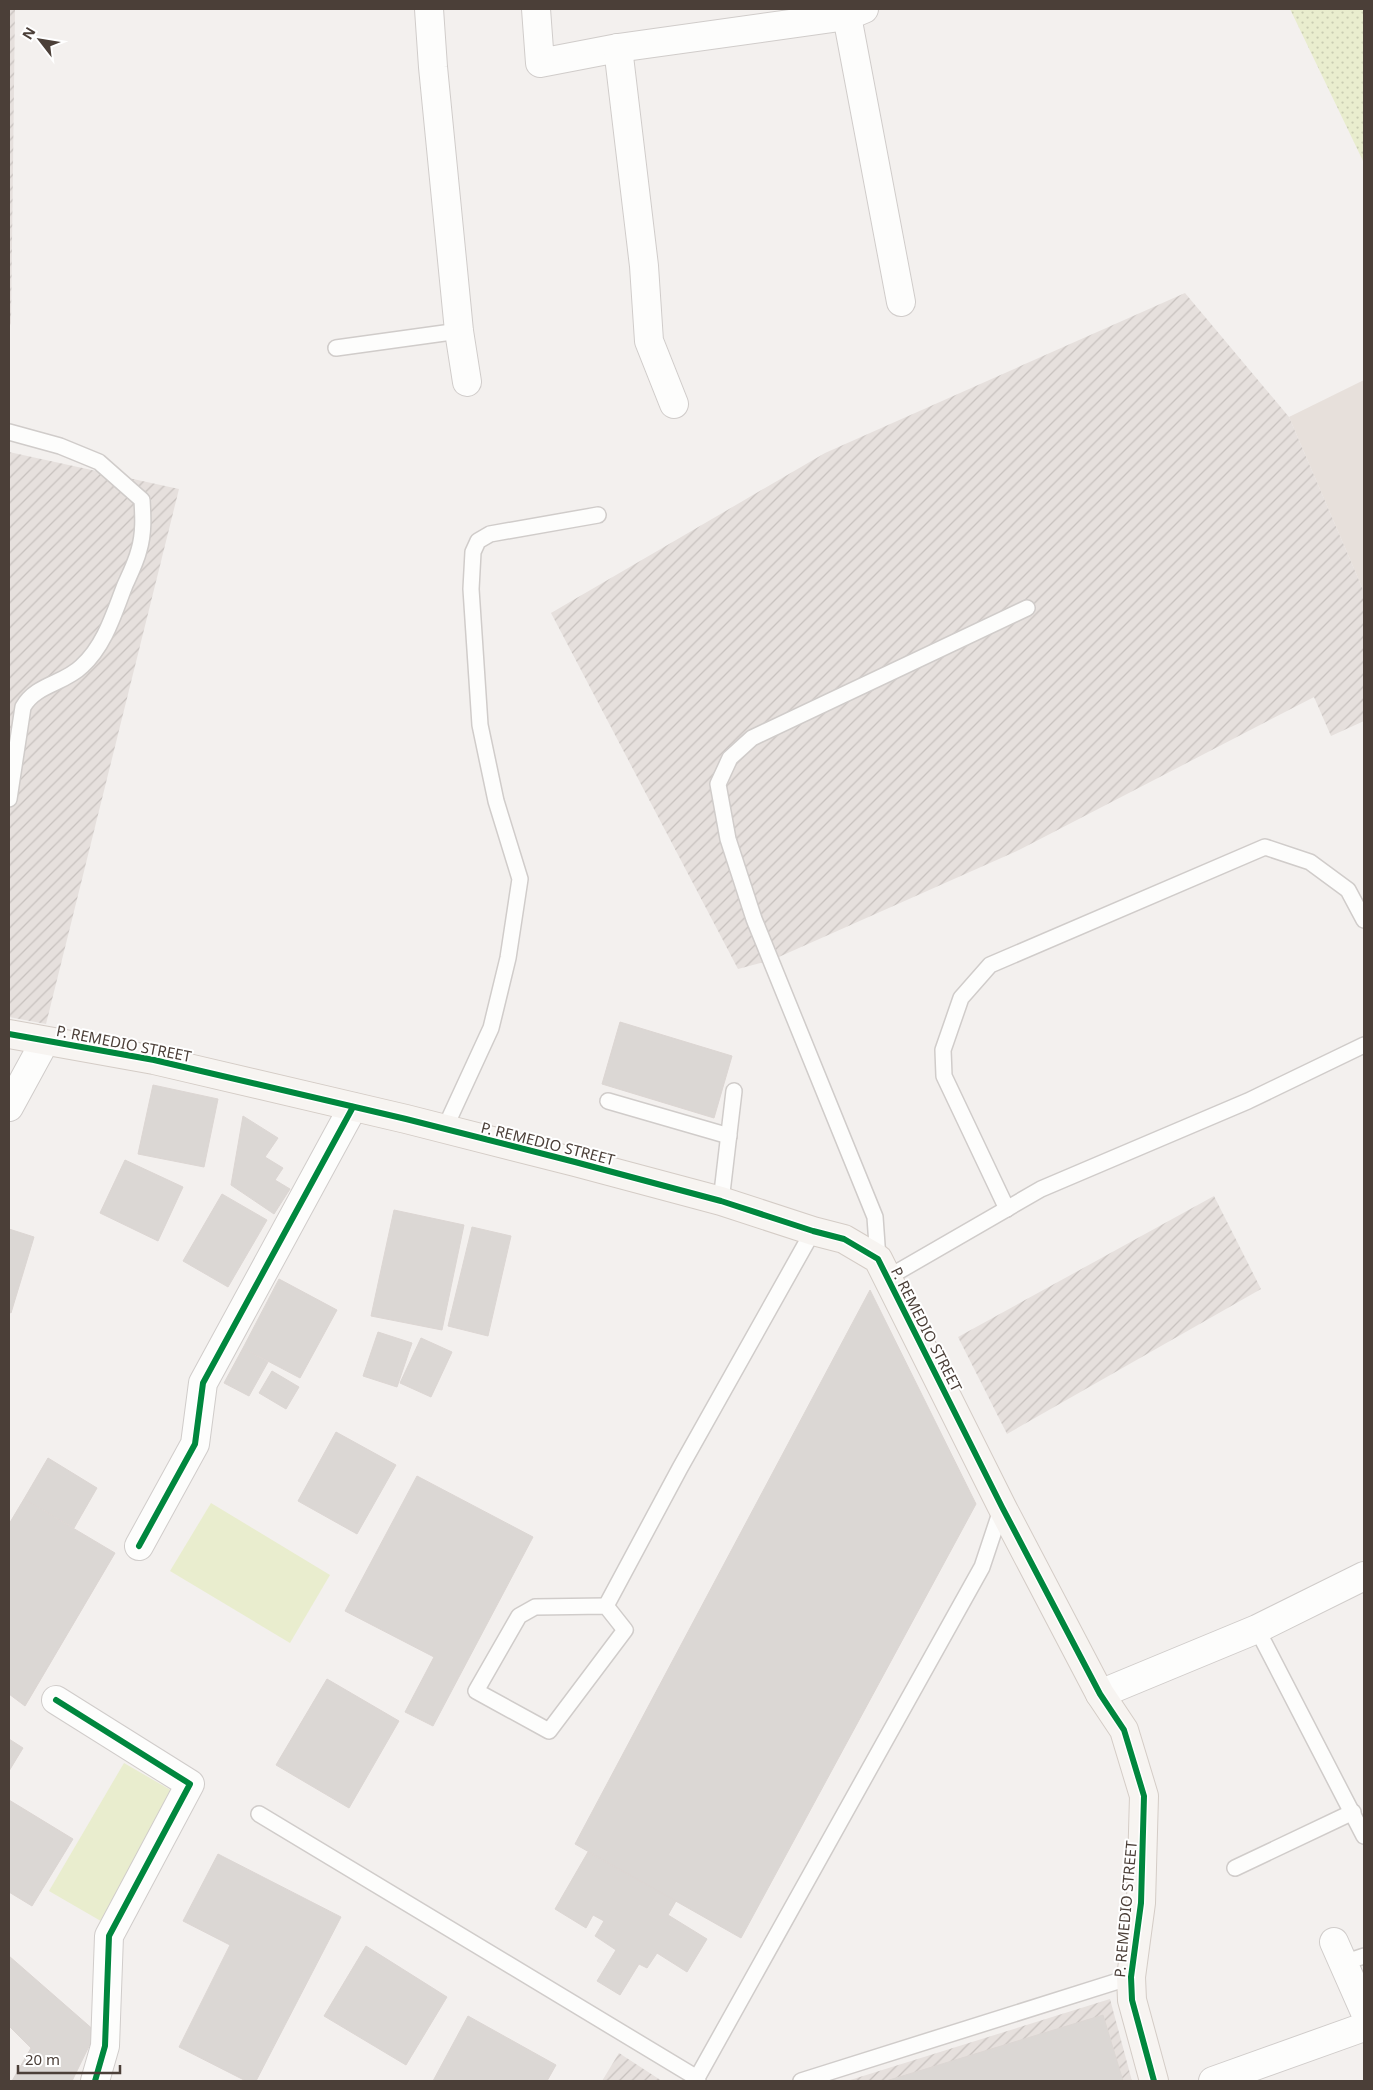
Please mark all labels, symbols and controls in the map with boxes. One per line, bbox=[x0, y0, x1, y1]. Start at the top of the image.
north arrow bbox=[15, 15, 65, 65]
text: N bbox=[17, 23, 40, 43]
street label: P. REMEDIO STREET bbox=[55, 1020, 194, 1066]
street label: P. REMEDIO STREET bbox=[479, 1117, 618, 1169]
street label: P. REMEDIO STREET bbox=[887, 1263, 967, 1395]
street label: P. REMEDIO STREET bbox=[1109, 1839, 1141, 1978]
scale bar bbox=[18, 2042, 120, 2074]
text: 20 m bbox=[25, 2049, 60, 2069]

